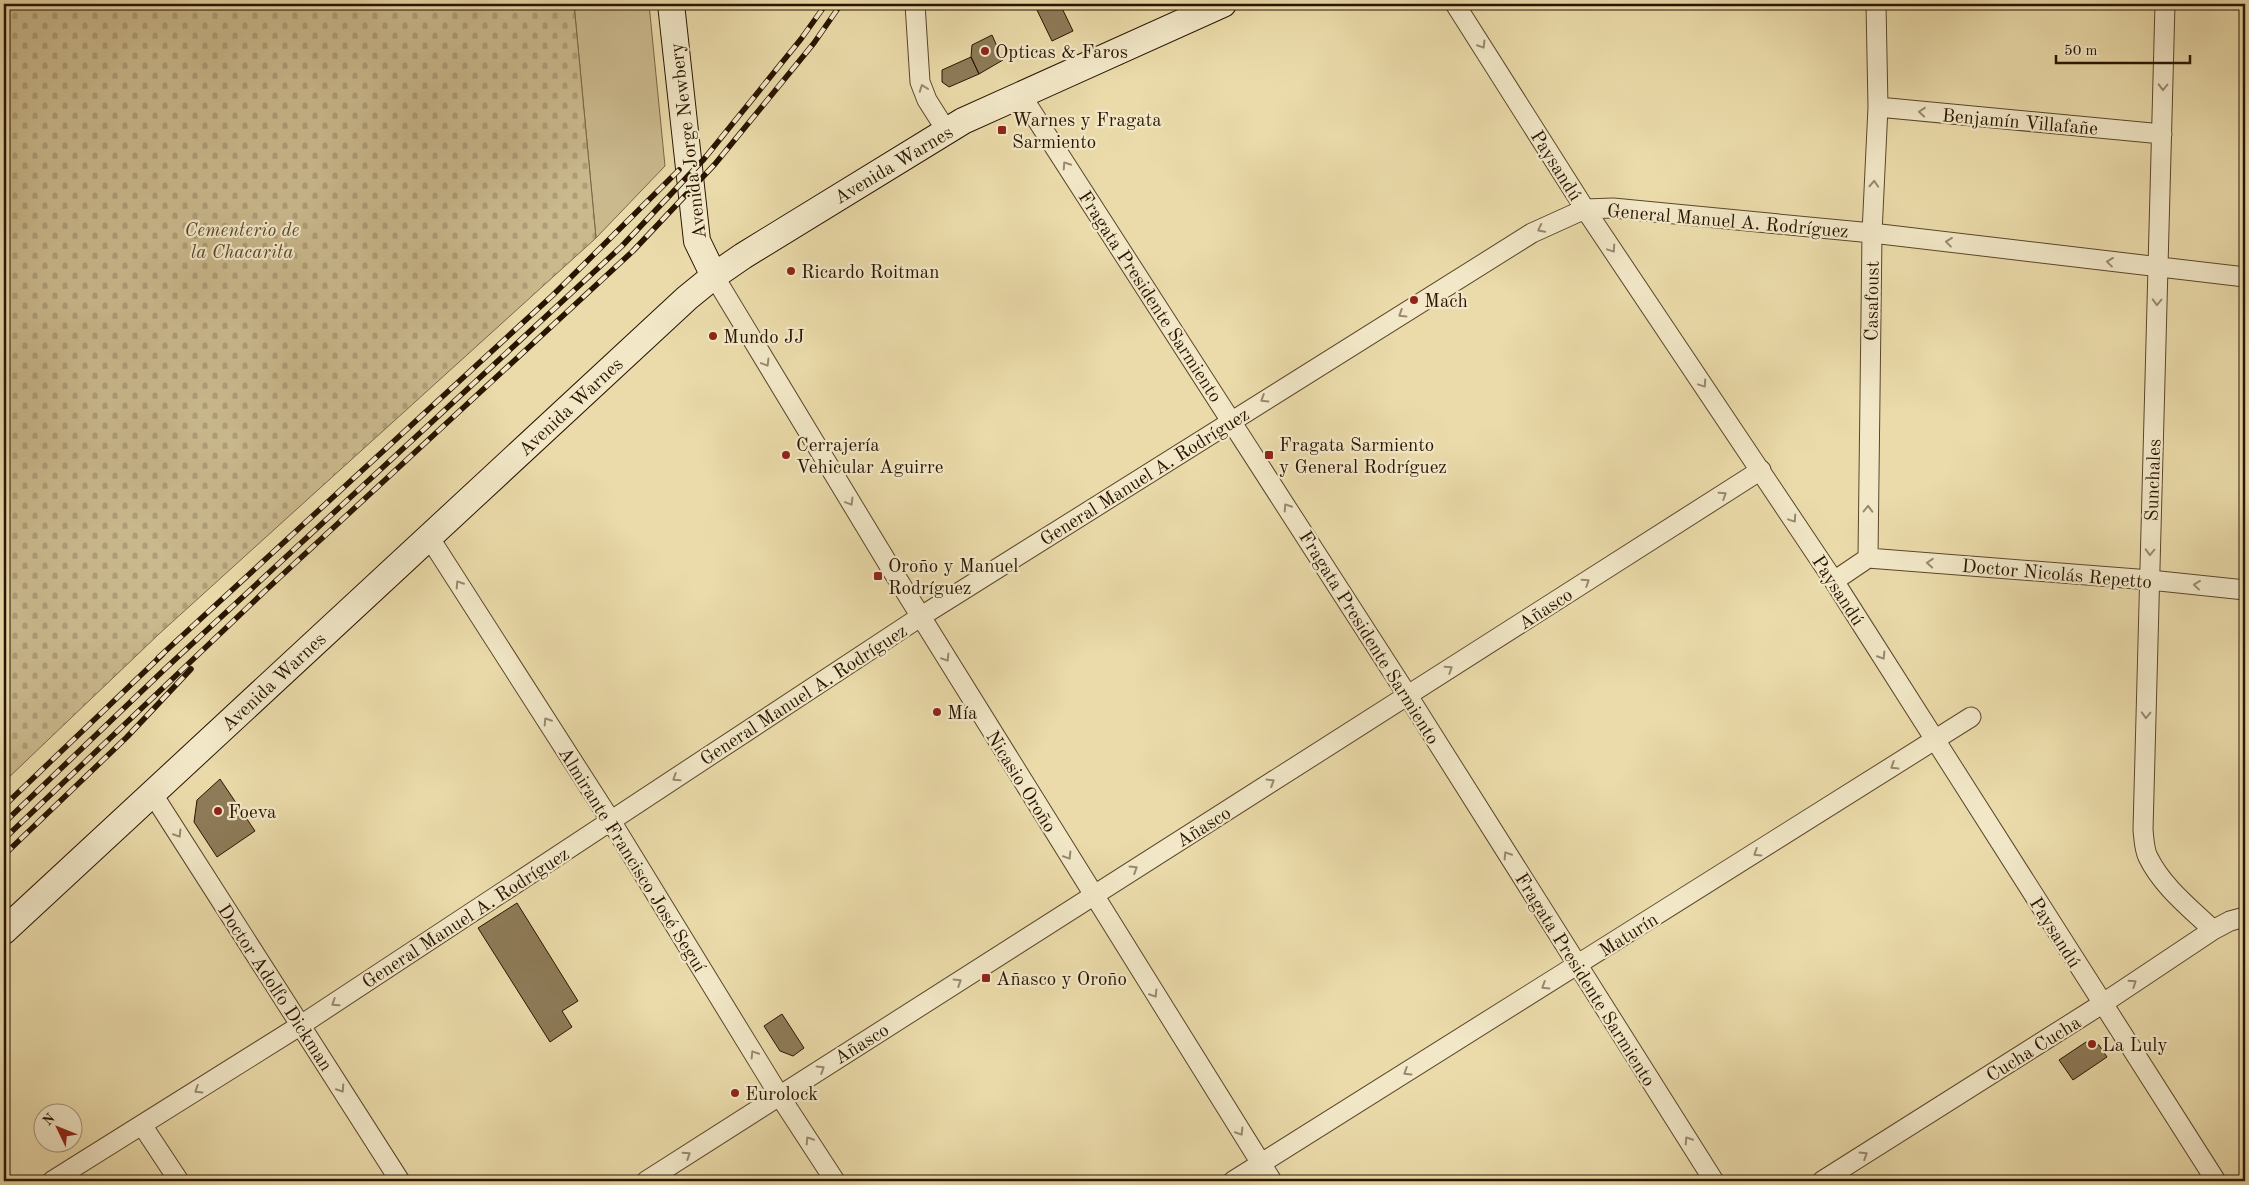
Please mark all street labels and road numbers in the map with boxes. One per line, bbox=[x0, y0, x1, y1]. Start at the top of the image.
street label: Avenida Jorge Newbery bbox=[668, 42, 711, 240]
street label: Benjamín Villafañe bbox=[1941, 107, 2099, 140]
street label: Avenida Warnes bbox=[832, 123, 957, 209]
street label: Paysandú bbox=[1526, 128, 1584, 205]
street label: Fragata Presidente Sarmiento bbox=[1073, 188, 1224, 406]
street label: General Manuel A. Rodríguez bbox=[1606, 202, 1849, 243]
street label: Casafoust bbox=[1863, 261, 1884, 341]
street label: Avenida Warnes bbox=[516, 355, 627, 461]
street label: General Manuel A. Rodríguez bbox=[1037, 406, 1253, 550]
street label: Sunchales bbox=[2144, 439, 2165, 522]
street label: Fragata Presidente Sarmiento bbox=[1294, 528, 1442, 748]
street label: Paysandú bbox=[1807, 553, 1866, 630]
street label: Doctor Nicolás Repetto bbox=[1961, 558, 2153, 593]
street label: Añasco bbox=[1516, 586, 1577, 634]
street label: General Manuel A. Rodríguez bbox=[698, 622, 911, 770]
street label: Avenida Warnes bbox=[219, 630, 330, 736]
street label: Nicasio Oroño bbox=[981, 728, 1059, 836]
street label: Almirante Francisco José Seguí bbox=[554, 745, 709, 977]
street label: Añasco bbox=[1174, 804, 1235, 852]
street label: General Manuel A. Rodríguez bbox=[360, 845, 573, 993]
street label: Fragata Presidente Sarmiento bbox=[1510, 870, 1658, 1090]
street label: Paysandú bbox=[2025, 895, 2083, 972]
street label: Doctor Adolfo Dickman bbox=[213, 902, 335, 1075]
street label: Maturín bbox=[1597, 911, 1662, 961]
street label: Cucha Cucha bbox=[1984, 1013, 2085, 1087]
street label: Añasco bbox=[832, 1021, 893, 1069]

